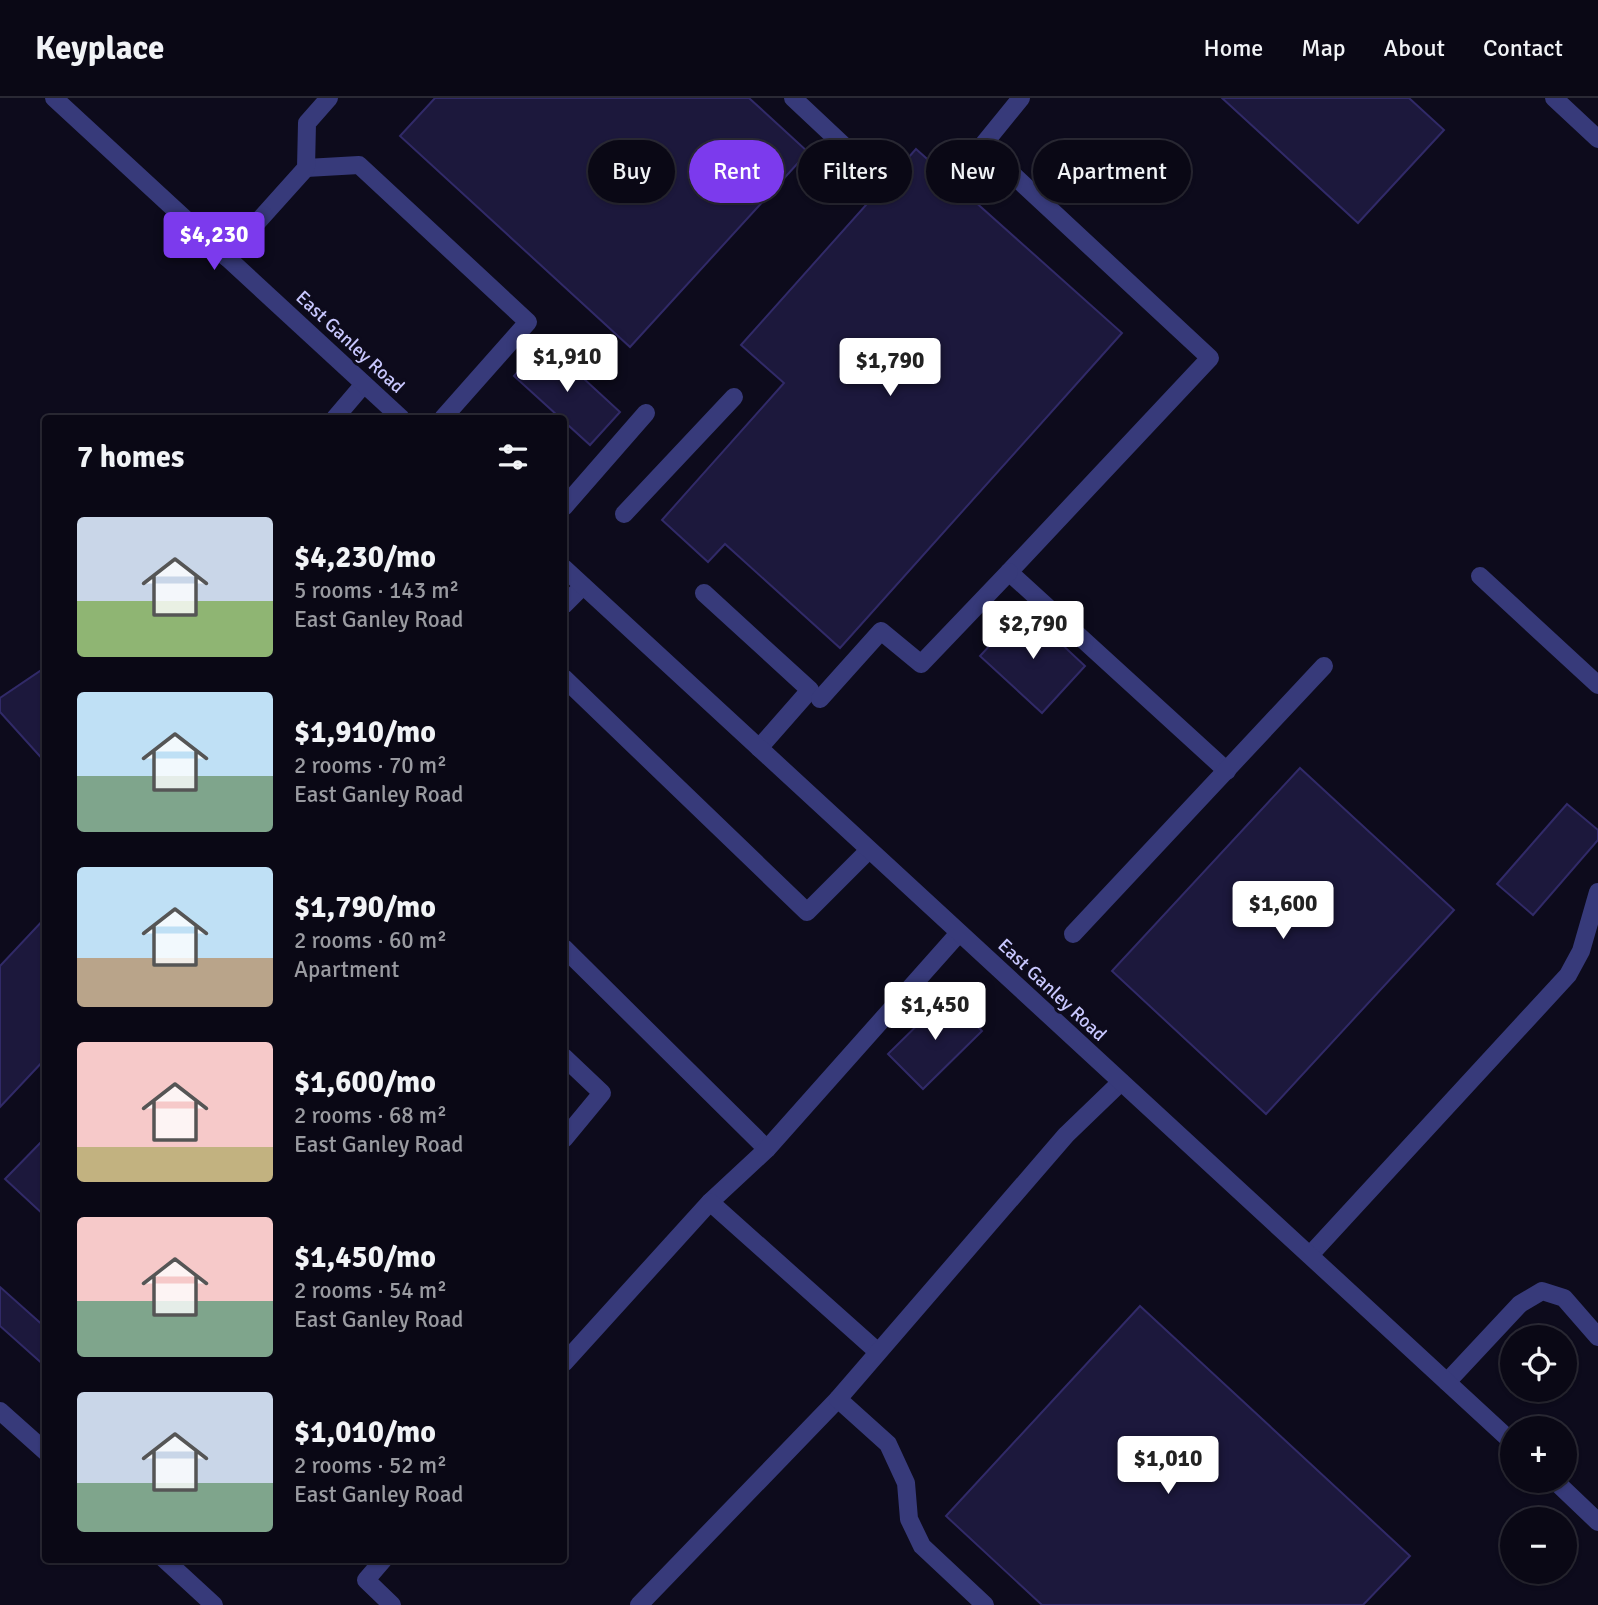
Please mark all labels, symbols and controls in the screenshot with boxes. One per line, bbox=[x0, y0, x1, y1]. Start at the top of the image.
text: Keyplace bbox=[35, 28, 164, 69]
text: Home bbox=[1203, 33, 1263, 63]
text: Map bbox=[1301, 33, 1346, 63]
text: About bbox=[1384, 33, 1445, 63]
text: Contact bbox=[1483, 33, 1563, 63]
chip: Buy bbox=[588, 140, 675, 203]
chip: Rent bbox=[689, 140, 784, 203]
chip: Filters bbox=[798, 140, 912, 203]
chip: New bbox=[926, 140, 1019, 203]
chip: Apartment bbox=[1033, 140, 1191, 203]
pin: $4,230 bbox=[157, 212, 271, 272]
text: $4,230 bbox=[180, 220, 248, 249]
street label: East Ganley Road bbox=[291, 285, 409, 399]
pin: $1,910 bbox=[510, 334, 624, 394]
pin: $1,790 bbox=[833, 338, 947, 398]
text: $1,910 bbox=[533, 342, 601, 371]
text: $1,790 bbox=[856, 346, 924, 375]
icon: filters bbox=[494, 438, 532, 476]
text: 7 homes bbox=[77, 439, 184, 476]
text: $4,230/mo bbox=[294, 539, 436, 576]
icon: home bbox=[133, 545, 217, 629]
text: 5 rooms · 143 m² bbox=[294, 576, 459, 605]
pin: $2,790 bbox=[976, 602, 1090, 661]
text: East Ganley Road bbox=[294, 605, 463, 634]
text: $2,790 bbox=[999, 609, 1067, 638]
text: $1,910/mo bbox=[294, 714, 436, 751]
icon: home bbox=[133, 720, 217, 804]
text: 2 rooms · 70 m² bbox=[294, 751, 447, 780]
text: East Ganley Road bbox=[294, 780, 463, 809]
pin: $1,600 bbox=[1226, 882, 1340, 941]
text: $1,790/mo bbox=[294, 889, 436, 926]
text: $1,600 bbox=[1249, 889, 1317, 918]
icon: home bbox=[133, 895, 217, 979]
text: 2 rooms · 60 m² bbox=[294, 926, 447, 955]
street label: East Ganley Road bbox=[993, 933, 1111, 1047]
text: Apartment bbox=[294, 955, 399, 984]
pin: $1,450 bbox=[878, 982, 992, 1042]
text: $1,450 bbox=[901, 990, 969, 1019]
text: $1,600/mo bbox=[294, 1064, 436, 1101]
icon: home bbox=[133, 1070, 217, 1154]
text: 2 rooms · 68 m² bbox=[294, 1101, 447, 1130]
text: East Ganley Road bbox=[294, 1130, 463, 1159]
text: $1,450/mo bbox=[294, 1239, 436, 1276]
icon: home bbox=[133, 1245, 217, 1329]
text: 2 rooms · 54 m² bbox=[294, 1276, 447, 1305]
text: East Ganley Road bbox=[294, 1305, 463, 1334]
map controls bbox=[1500, 1325, 1577, 1584]
button: locate bbox=[1500, 1325, 1577, 1402]
text: $1,010/mo bbox=[294, 1414, 436, 1451]
button: + bbox=[1500, 1416, 1577, 1493]
icon: home bbox=[133, 1420, 217, 1504]
pin: $1,010 bbox=[1111, 1436, 1225, 1496]
text: $1,010 bbox=[1134, 1444, 1202, 1473]
text: 2 rooms · 52 m² bbox=[294, 1451, 447, 1480]
text: East Ganley Road bbox=[294, 1480, 463, 1509]
button: − bbox=[1500, 1507, 1577, 1584]

